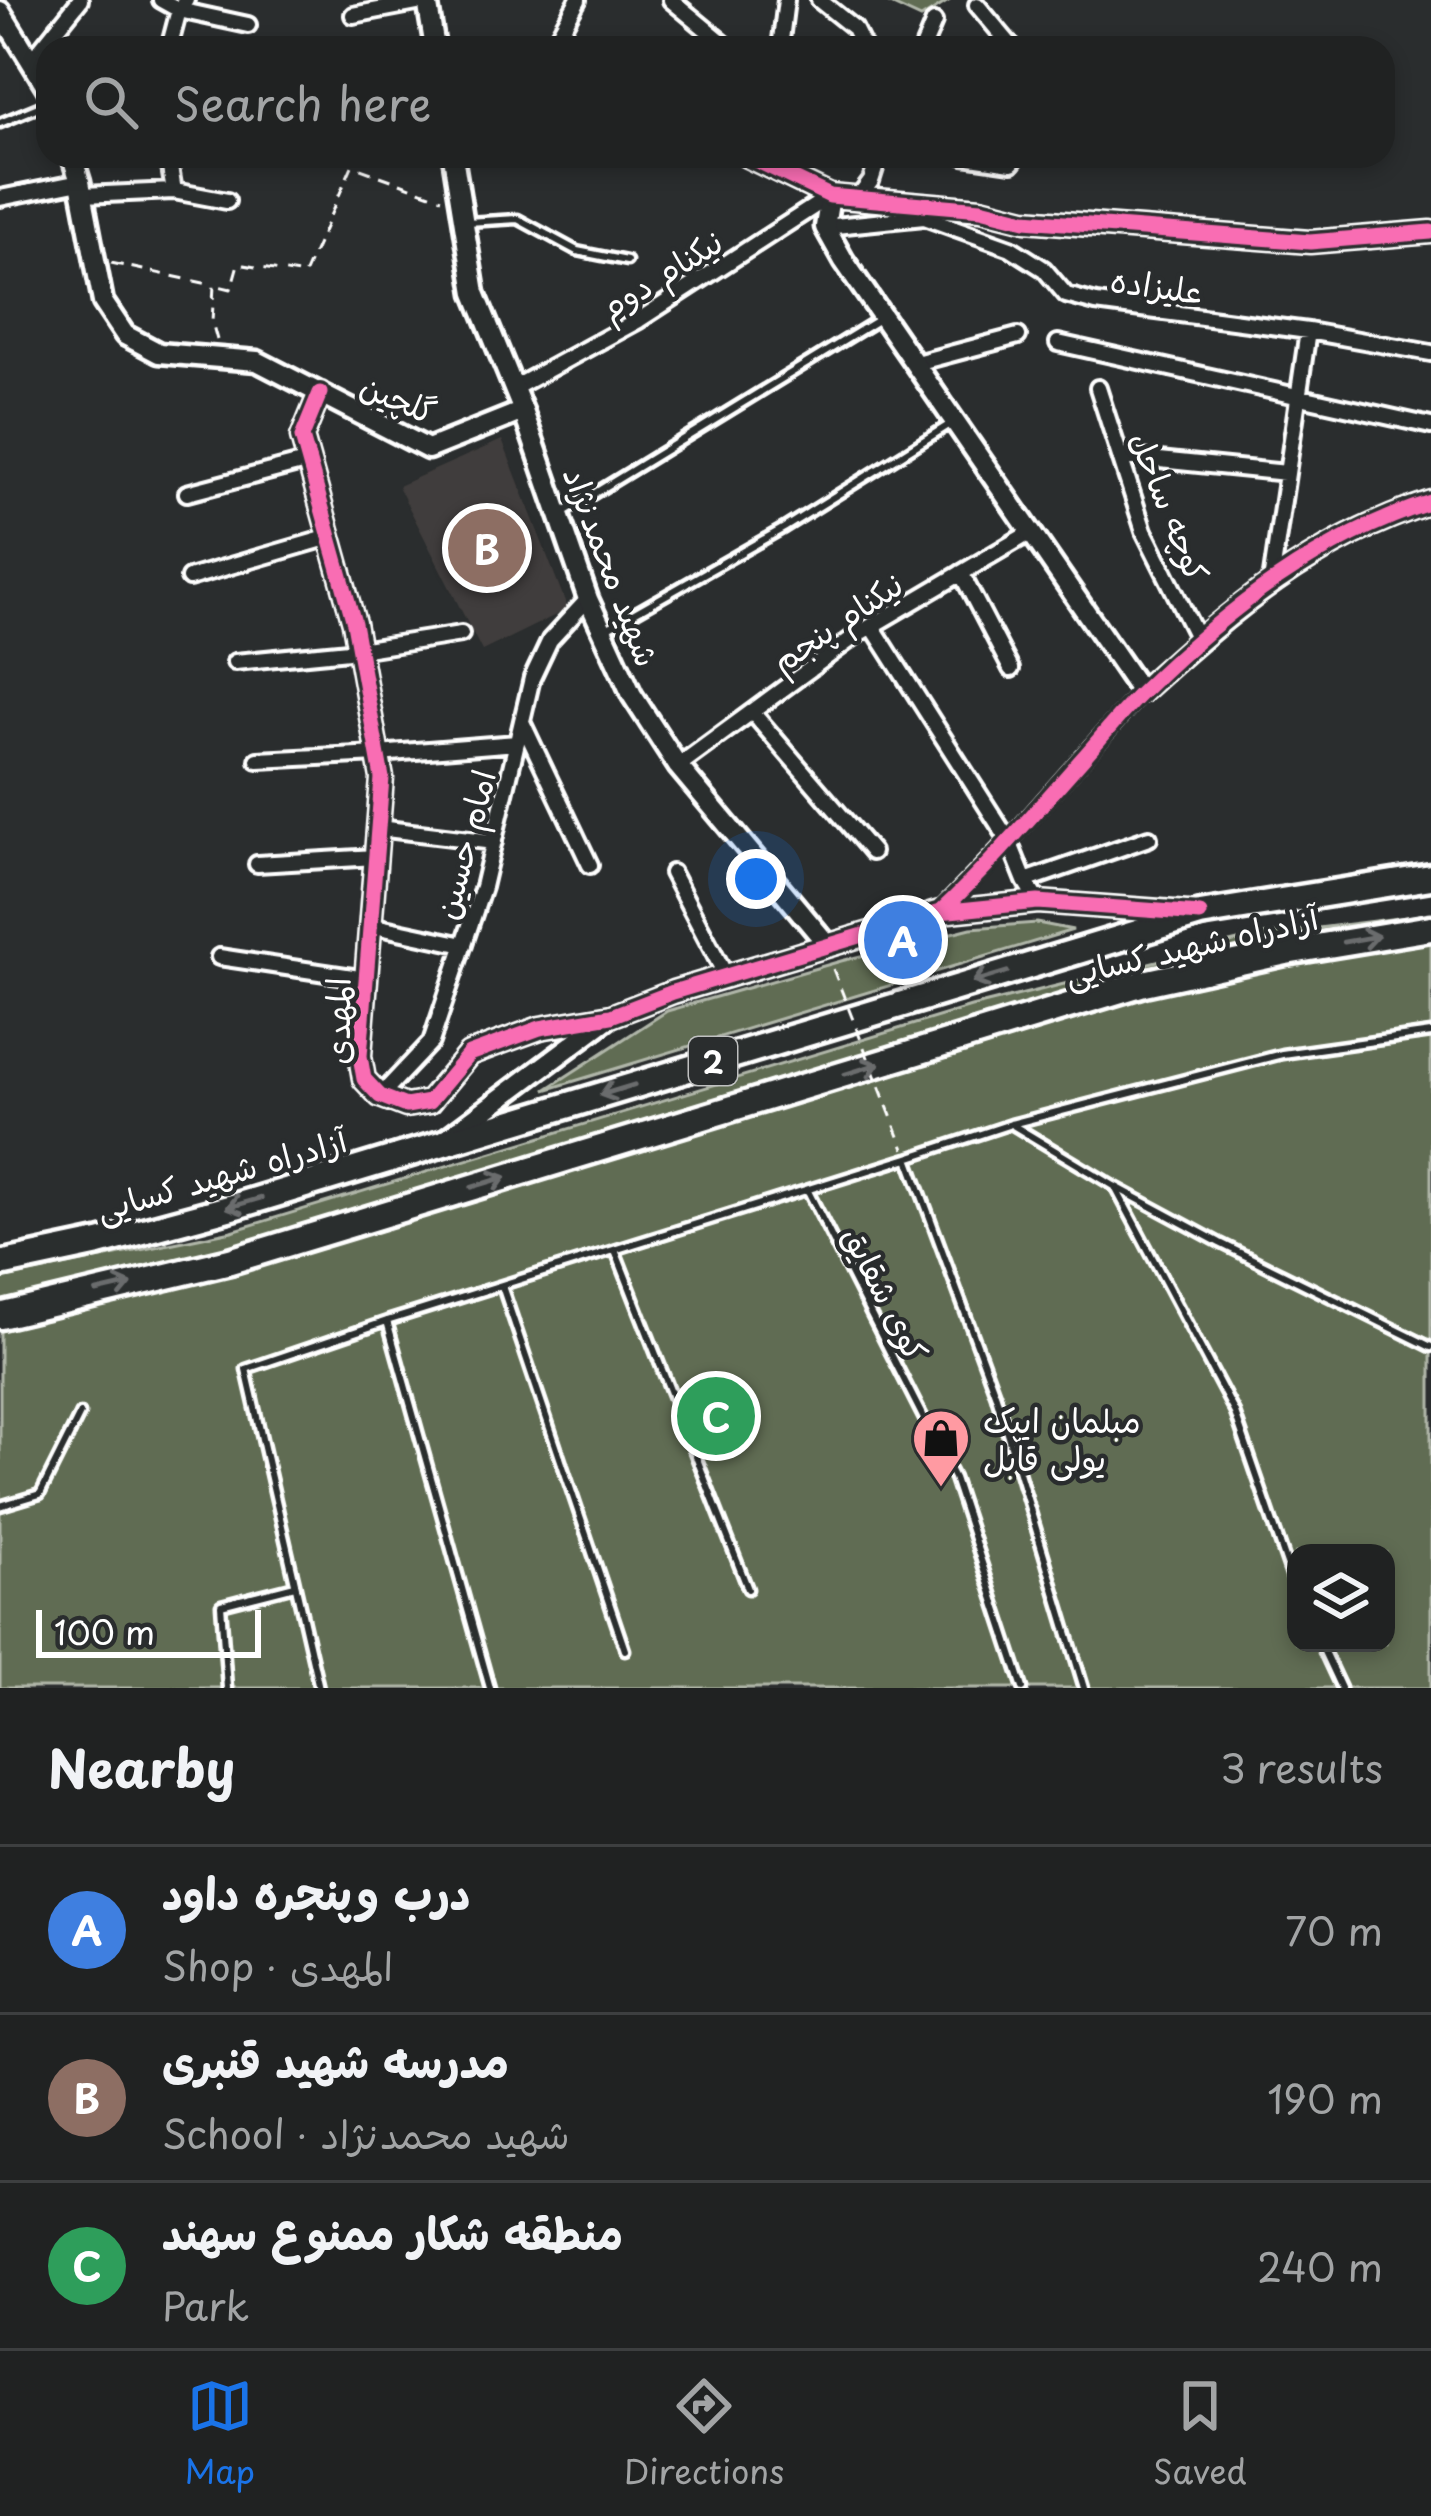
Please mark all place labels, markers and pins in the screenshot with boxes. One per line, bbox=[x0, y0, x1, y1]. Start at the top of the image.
pin: B bbox=[448, 503, 526, 593]
pin: A bbox=[864, 895, 942, 985]
pin: C bbox=[677, 1371, 755, 1461]
place label: مبلمان ایپک یولی قابل bbox=[983, 1394, 1141, 1482]
shop icon: مبلمان ایپک یولی قابل bbox=[910, 1407, 972, 1489]

